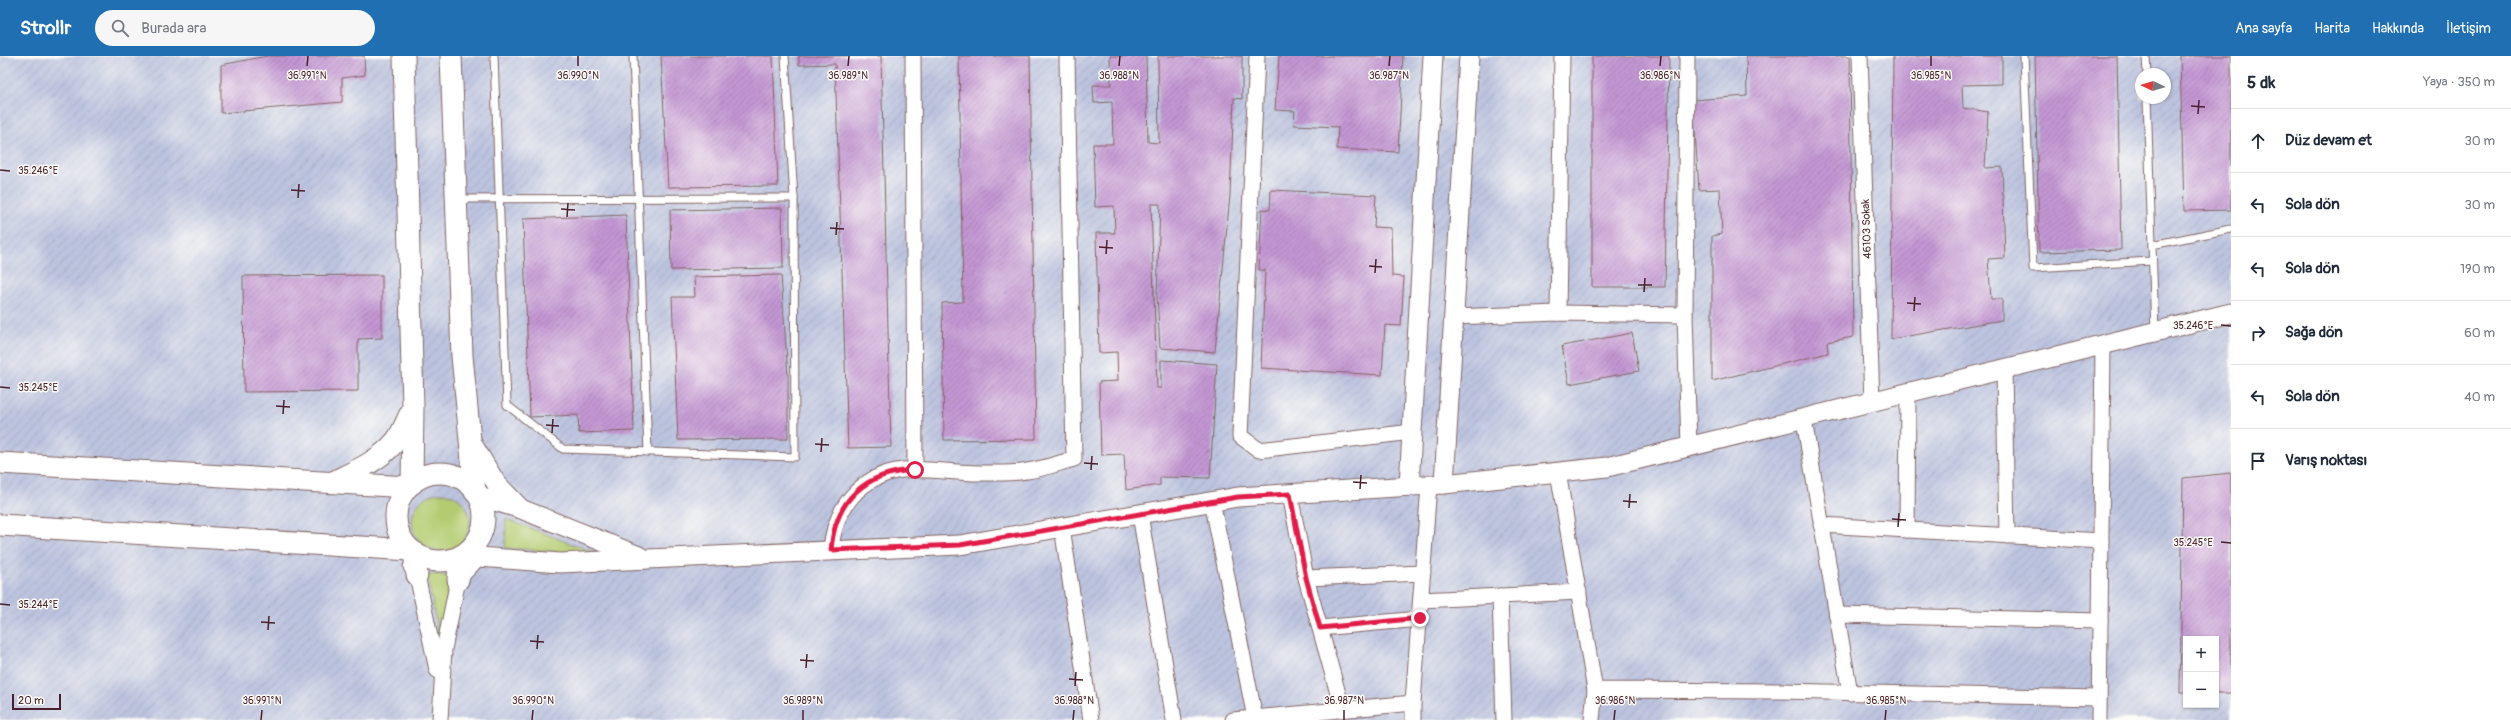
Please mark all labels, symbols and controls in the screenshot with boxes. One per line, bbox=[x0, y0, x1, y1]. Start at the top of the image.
search box bbox=[95, 10, 375, 46]
text: Strollr bbox=[20, 16, 71, 40]
icon: search bbox=[109, 17, 131, 39]
text: Burada ara bbox=[141, 19, 206, 38]
text: Ana sayfa bbox=[2235, 20, 2292, 37]
text: Harita bbox=[2314, 20, 2350, 37]
text: Hakkında bbox=[2372, 20, 2424, 37]
text: İletişim bbox=[2446, 20, 2491, 37]
north arrow bbox=[2135, 68, 2171, 104]
text: 36.991°N bbox=[288, 70, 327, 82]
text: 36.990°N bbox=[557, 70, 599, 82]
text: 36.989°N bbox=[828, 70, 868, 82]
text: 36.988°N bbox=[1099, 70, 1139, 82]
text: 36.987°N bbox=[1369, 70, 1409, 82]
text: 36.986°N bbox=[1640, 70, 1681, 82]
text: 36.985°N bbox=[1911, 70, 1951, 82]
text: 5 dk bbox=[2247, 72, 2275, 93]
text: Yaya · 350 m bbox=[2423, 74, 2495, 90]
icon: ahead bbox=[2247, 130, 2269, 152]
text: Düz devam et bbox=[2285, 131, 2372, 150]
text: 30 m bbox=[2465, 133, 2495, 149]
text: 35.246°E bbox=[18, 165, 58, 177]
icon: left bbox=[2247, 194, 2269, 216]
text: Sola dön bbox=[2285, 195, 2340, 214]
text: 30 m bbox=[2465, 197, 2495, 213]
street label: 46103 Sokak bbox=[1859, 198, 1874, 259]
icon: left bbox=[2247, 258, 2269, 280]
text: Sola dön bbox=[2285, 259, 2340, 278]
text: 190 m bbox=[2460, 261, 2495, 277]
text: 35.246°E bbox=[2173, 320, 2213, 332]
icon: right bbox=[2247, 322, 2269, 344]
text: Sağa dön bbox=[2285, 323, 2343, 342]
text: 60 m bbox=[2464, 325, 2495, 341]
text: 35.245°E bbox=[18, 382, 58, 394]
icon: left bbox=[2247, 386, 2269, 408]
text: Sola dön bbox=[2285, 387, 2340, 406]
text: 40 m bbox=[2464, 389, 2495, 405]
icon: arrive bbox=[2247, 450, 2269, 472]
text: Varış noktası bbox=[2285, 451, 2367, 470]
route start bbox=[906, 461, 924, 479]
text: 35.245°E bbox=[2173, 537, 2213, 549]
text: 35.244°E bbox=[18, 599, 58, 611]
route end bbox=[1411, 609, 1429, 627]
map controls bbox=[2183, 636, 2219, 708]
button: + bbox=[2183, 636, 2219, 672]
button: − bbox=[2183, 672, 2219, 708]
scale bar bbox=[12, 692, 61, 711]
text: 20 m bbox=[18, 694, 44, 707]
text: 36.991°N bbox=[243, 695, 282, 707]
text: 36.990°N bbox=[512, 695, 554, 707]
text: 36.989°N bbox=[783, 695, 823, 707]
text: 36.988°N bbox=[1054, 695, 1094, 707]
text: 36.987°N bbox=[1324, 695, 1364, 707]
text: 36.986°N bbox=[1595, 695, 1636, 707]
text: 36.985°N bbox=[1866, 695, 1906, 707]

